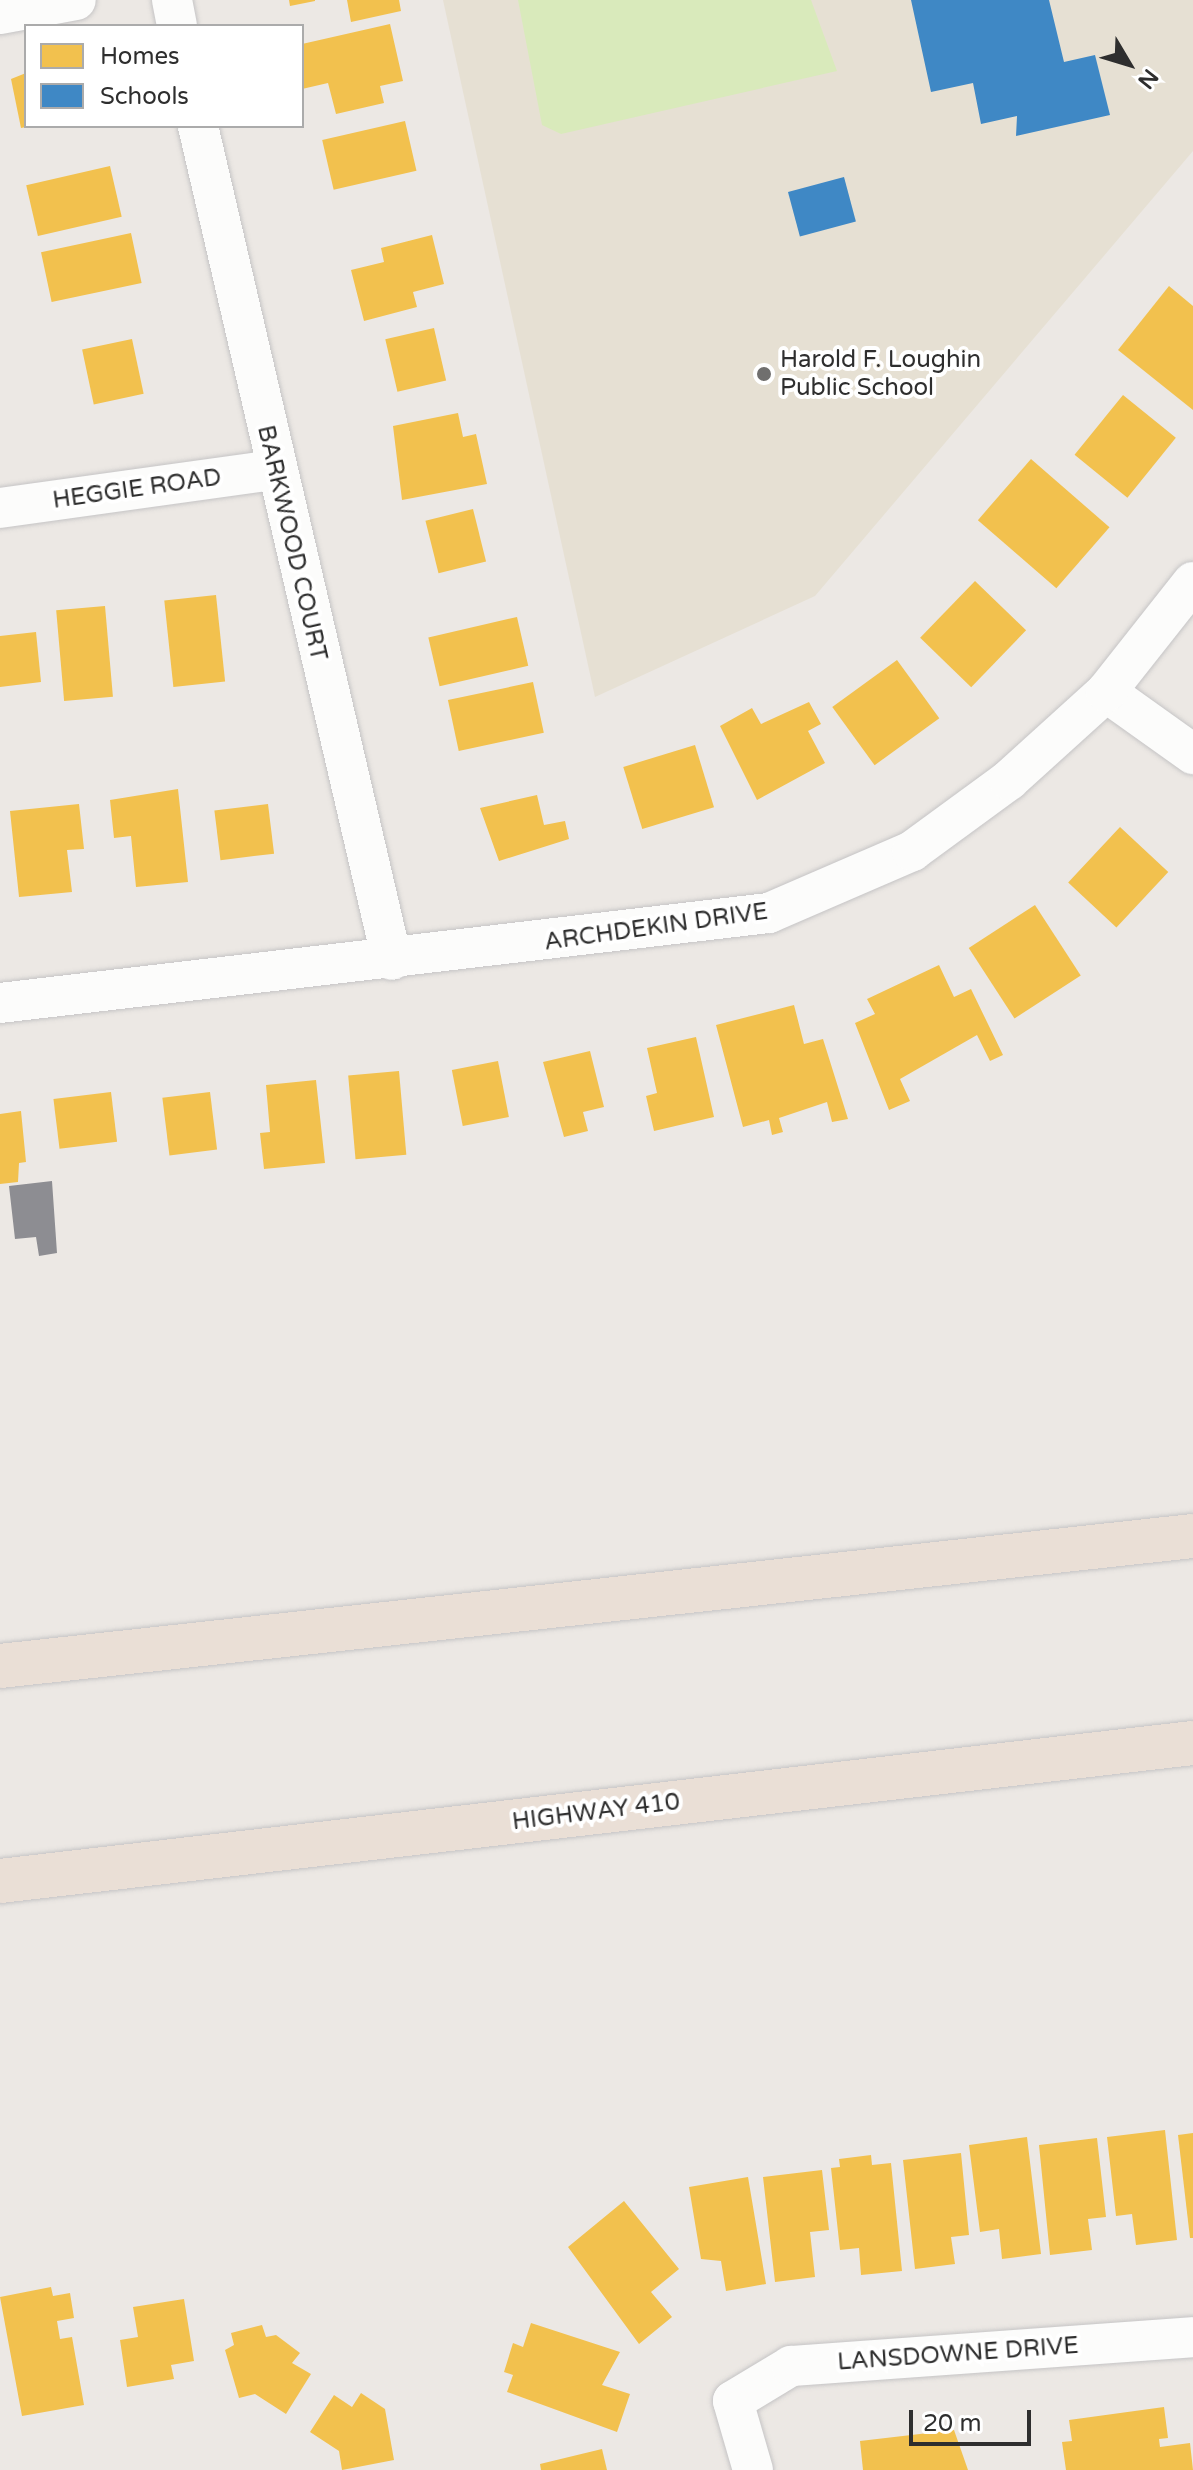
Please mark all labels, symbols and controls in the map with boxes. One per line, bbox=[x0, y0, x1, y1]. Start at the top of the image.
legend bbox=[24, 24, 304, 128]
north arrow bbox=[1089, 24, 1169, 104]
text: Homes bbox=[100, 42, 180, 71]
text: N bbox=[1132, 64, 1164, 94]
text: Schools bbox=[100, 82, 189, 111]
place label: Harold F. Loughin Public School bbox=[780, 346, 981, 402]
marker: Harold F. Loughin Public School bbox=[755, 365, 773, 383]
street label: BARKWOOD COURT bbox=[251, 422, 333, 664]
street label: HEGGIE ROAD bbox=[51, 463, 223, 515]
street label: ARCHDEKIN DRIVE bbox=[542, 897, 770, 957]
street label: HIGHWAY 410 bbox=[510, 1787, 682, 1837]
street label: LANSDOWNE DRIVE bbox=[836, 2331, 1080, 2377]
scale bar bbox=[913, 2394, 1035, 2444]
text: 20 m bbox=[923, 2409, 981, 2438]

